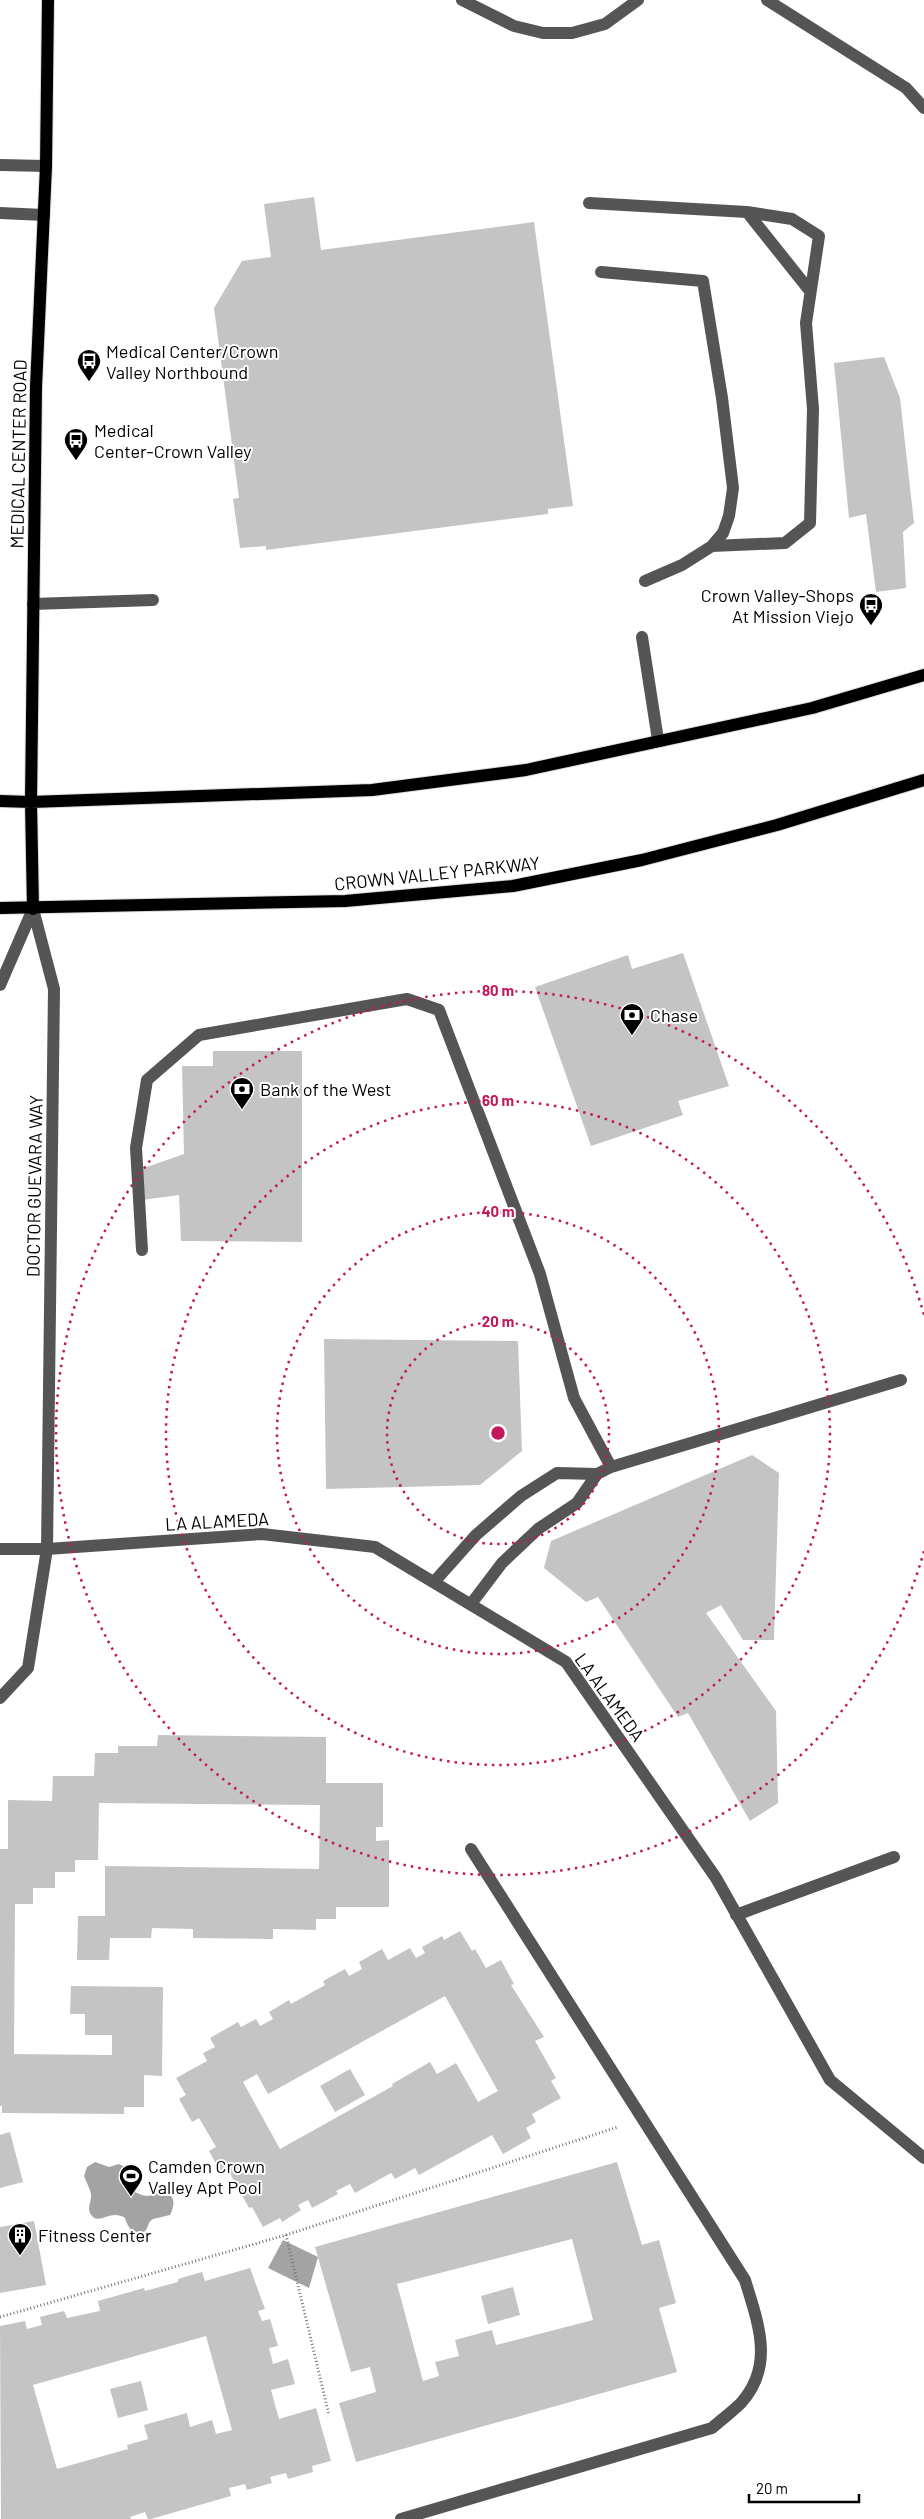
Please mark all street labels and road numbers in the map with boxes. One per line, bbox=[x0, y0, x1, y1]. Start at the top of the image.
street label: MEDICAL CENTER ROAD bbox=[5, 359, 31, 549]
street label: CROWN VALLEY PARKWAY bbox=[333, 851, 541, 895]
street label: DOCTOR GUEVARA WAY bbox=[21, 1095, 47, 1277]
street label: LA ALAMEDA bbox=[165, 1507, 269, 1535]
street label: LA ALAMEDA bbox=[571, 1649, 649, 1745]

